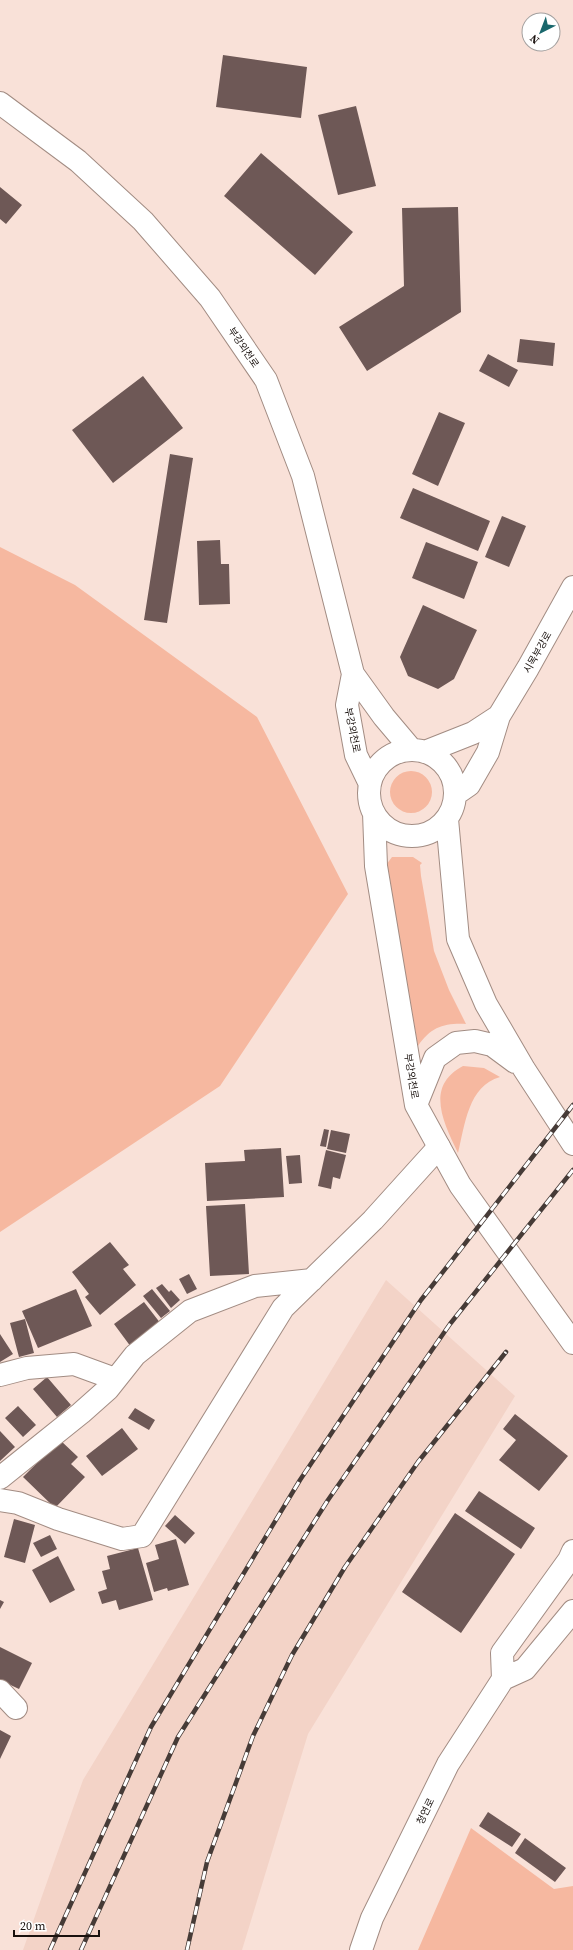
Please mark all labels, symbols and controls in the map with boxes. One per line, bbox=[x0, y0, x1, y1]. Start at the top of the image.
north arrow bbox=[521, 12, 561, 52]
text: N bbox=[527, 31, 543, 47]
street label: 부강외천로 bbox=[225, 325, 262, 370]
street label: 시목부강로 bbox=[520, 629, 555, 675]
street label: 부강외천로 bbox=[342, 706, 363, 754]
street label: 부강외천로 bbox=[401, 1052, 422, 1100]
street label: 청연로 bbox=[414, 1796, 437, 1826]
scale bar bbox=[14, 1912, 99, 1938]
text: 20 m bbox=[20, 1918, 46, 1934]

